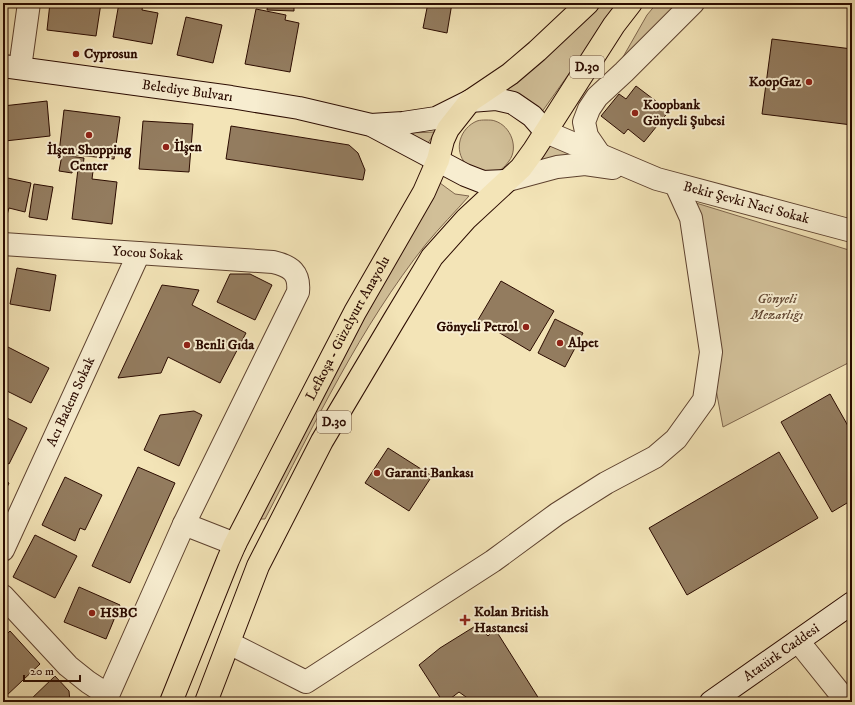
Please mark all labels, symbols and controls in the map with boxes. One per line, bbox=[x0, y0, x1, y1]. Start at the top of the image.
place label: Cyprosun bbox=[84, 45, 138, 63]
marker: Cyprosun bbox=[71, 49, 81, 59]
road number: D.30 bbox=[570, 56, 604, 78]
place label: KoopGaz bbox=[749, 73, 802, 91]
street label: Belediye Bulvarı bbox=[141, 76, 234, 106]
marker: KoopGaz bbox=[804, 77, 814, 87]
place label: Koopbank Gönyeli Şubesi bbox=[643, 96, 725, 130]
marker: Koopbank Gönyeli Şubesi bbox=[630, 108, 640, 118]
marker: İlşen Shopping Center bbox=[84, 130, 94, 140]
place label: İlşen bbox=[174, 138, 202, 156]
place label: İlşen Shopping Center bbox=[47, 141, 132, 175]
marker: İlşen bbox=[161, 142, 171, 152]
street label: Bekir Şevki Naci Sokak bbox=[681, 177, 811, 228]
street label: Yocou Sokak bbox=[111, 242, 184, 265]
street label: Lefkoşa - Güzelyurt Anayolu bbox=[302, 253, 394, 404]
park label: Gönyeli Mezarlığı bbox=[750, 290, 803, 324]
place label: Gönyeli Petrol bbox=[437, 318, 519, 336]
marker: Gönyeli Petrol bbox=[521, 322, 531, 332]
place label: Alpet bbox=[567, 334, 599, 352]
place label: Benli Gıda bbox=[195, 336, 255, 354]
marker: Alpet bbox=[555, 338, 565, 348]
marker: Benli Gıda bbox=[182, 340, 192, 350]
street label: Acı Badem Sokak bbox=[43, 354, 99, 450]
road number: D.30 bbox=[317, 411, 351, 433]
place label: Garanti Bankası bbox=[385, 464, 474, 482]
marker: Garanti Bankası bbox=[372, 468, 382, 478]
place label: Kolan British Hastanesi bbox=[474, 603, 549, 637]
place label: HSBC bbox=[100, 604, 137, 622]
marker: HSBC bbox=[87, 608, 97, 618]
marker: Kolan British Hastanesi bbox=[459, 614, 471, 626]
street label: Atatürk Caddesi bbox=[740, 619, 823, 686]
scale bar bbox=[24, 657, 80, 683]
text: 20 m bbox=[30, 664, 54, 679]

